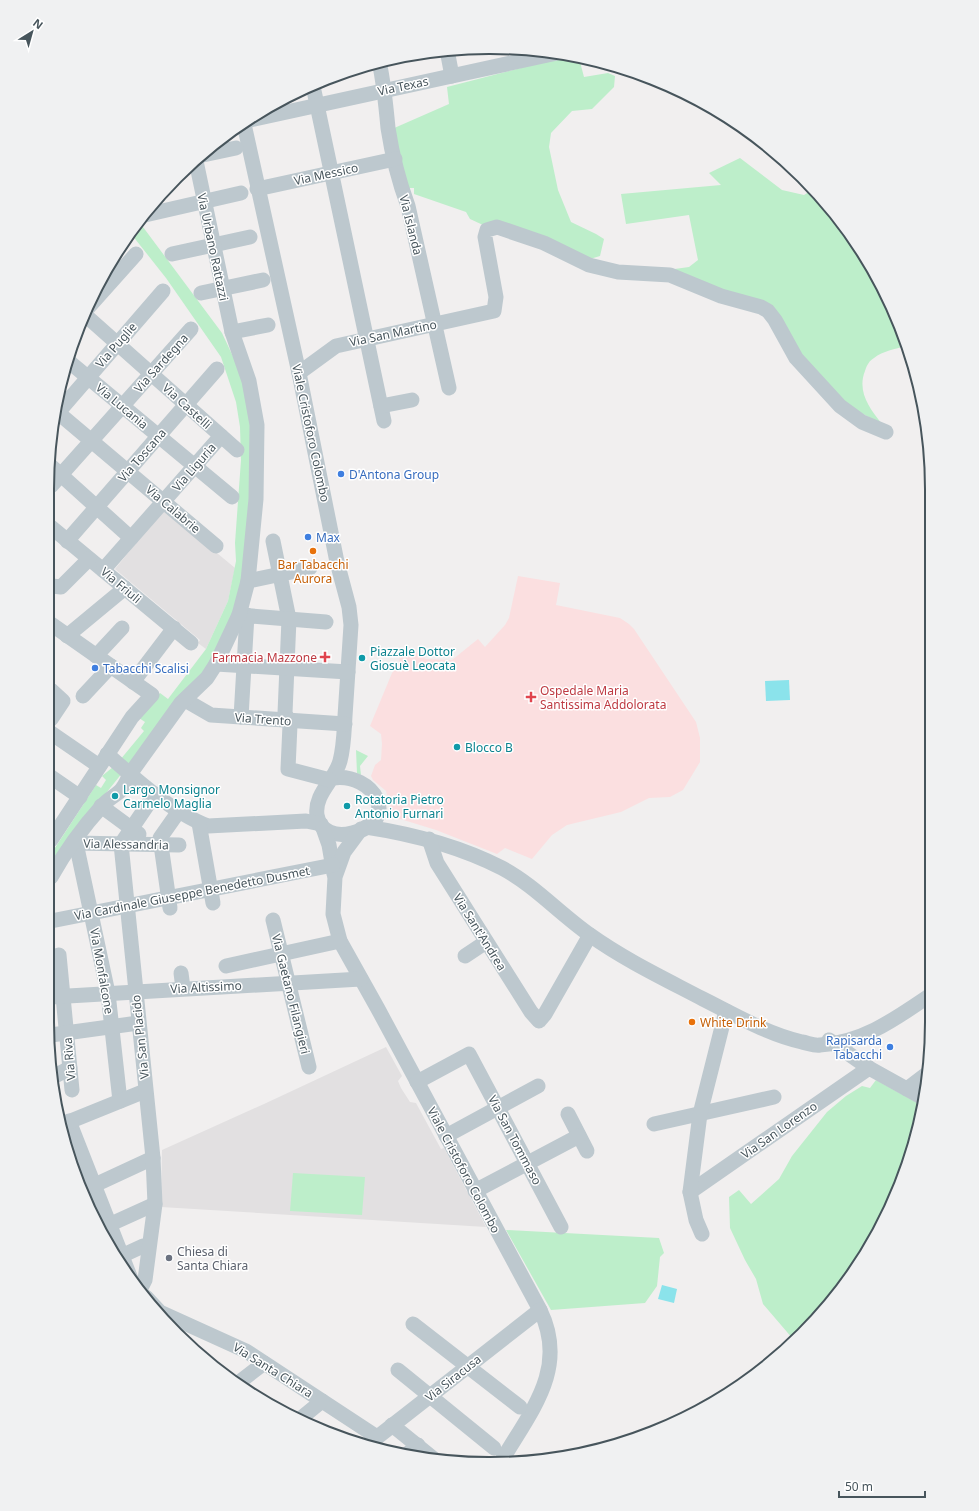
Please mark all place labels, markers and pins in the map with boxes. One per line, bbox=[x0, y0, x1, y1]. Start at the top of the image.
place label: D'Antona Group bbox=[349, 466, 439, 483]
marker: D'Antona Group bbox=[336, 469, 346, 479]
place label: Max bbox=[316, 529, 341, 546]
marker: Max bbox=[303, 532, 313, 542]
marker: Bar Tabacchi Aurora bbox=[308, 546, 318, 556]
place label: Bar Tabacchi Aurora bbox=[277, 556, 349, 587]
place label: Piazzale Dottor Giosuè Leocata bbox=[370, 643, 456, 674]
place label: Farmacia Mazzone bbox=[212, 649, 317, 666]
marker: Farmacia Mazzone bbox=[320, 652, 330, 662]
marker: Piazzale Dottor Giosuè Leocata bbox=[357, 653, 367, 663]
place label: Tabacchi Scalisi bbox=[103, 660, 189, 677]
marker: Tabacchi Scalisi bbox=[90, 663, 100, 673]
place label: Ospedale Maria Santissima Addolorata bbox=[540, 682, 666, 713]
marker: Ospedale Maria Santissima Addolorata bbox=[525, 691, 537, 703]
place label: Blocco B bbox=[465, 739, 513, 756]
marker: Blocco B bbox=[452, 742, 462, 752]
place label: Largo Monsignor Carmelo Maglia bbox=[123, 781, 220, 812]
marker: Largo Monsignor Carmelo Maglia bbox=[110, 791, 120, 801]
place label: Rotatoria Pietro Antonio Furnari bbox=[355, 791, 444, 822]
marker: Rotatoria Pietro Antonio Furnari bbox=[342, 801, 352, 811]
place label: White Drink bbox=[700, 1014, 767, 1031]
marker: White Drink bbox=[687, 1017, 697, 1027]
place label: Rapisarda Tabacchi bbox=[826, 1032, 882, 1063]
marker: Rapisarda Tabacchi bbox=[885, 1042, 895, 1052]
place label: Chiesa di Santa Chiara bbox=[177, 1243, 248, 1274]
marker: Chiesa di Santa Chiara bbox=[164, 1253, 174, 1263]

